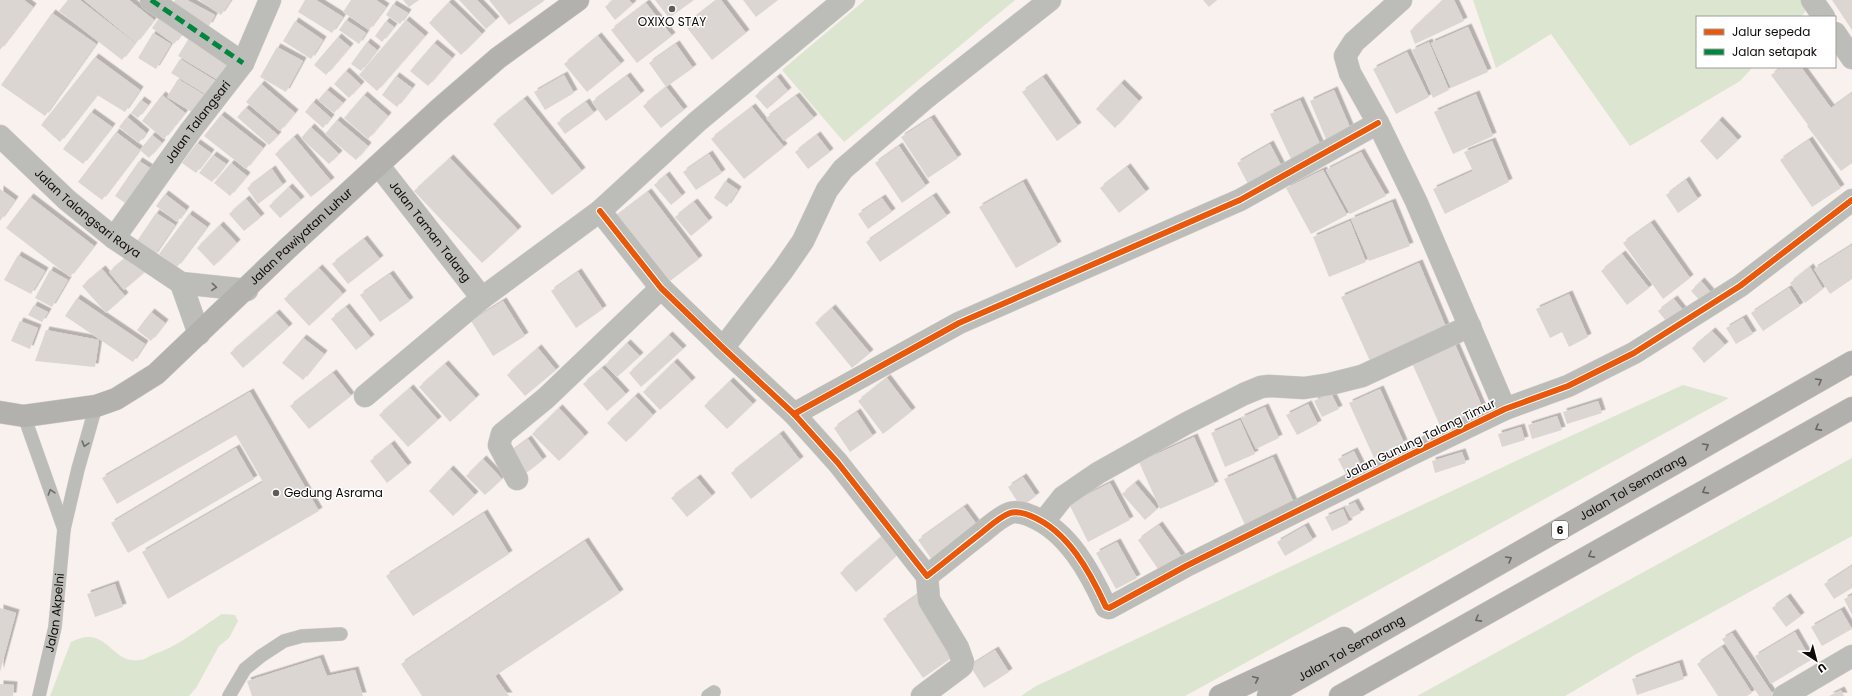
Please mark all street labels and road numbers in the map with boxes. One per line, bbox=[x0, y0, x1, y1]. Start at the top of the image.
street label: Jalan Talangsari bbox=[161, 77, 234, 167]
street label: Jalan Talangsari Raya bbox=[31, 164, 144, 262]
street label: Jalan Taman Talang bbox=[386, 177, 475, 285]
street label: Jalan Pawiyatan Luhur bbox=[245, 184, 356, 289]
street label: Jalan Gunung Talang Timur bbox=[1341, 394, 1499, 483]
street label: Jalan Tol Semarang bbox=[1576, 450, 1689, 524]
road number: 6 bbox=[1552, 521, 1568, 539]
street label: Jalan Akpelni bbox=[40, 572, 68, 654]
street label: Jalan Tol Semarang bbox=[1295, 611, 1408, 685]

